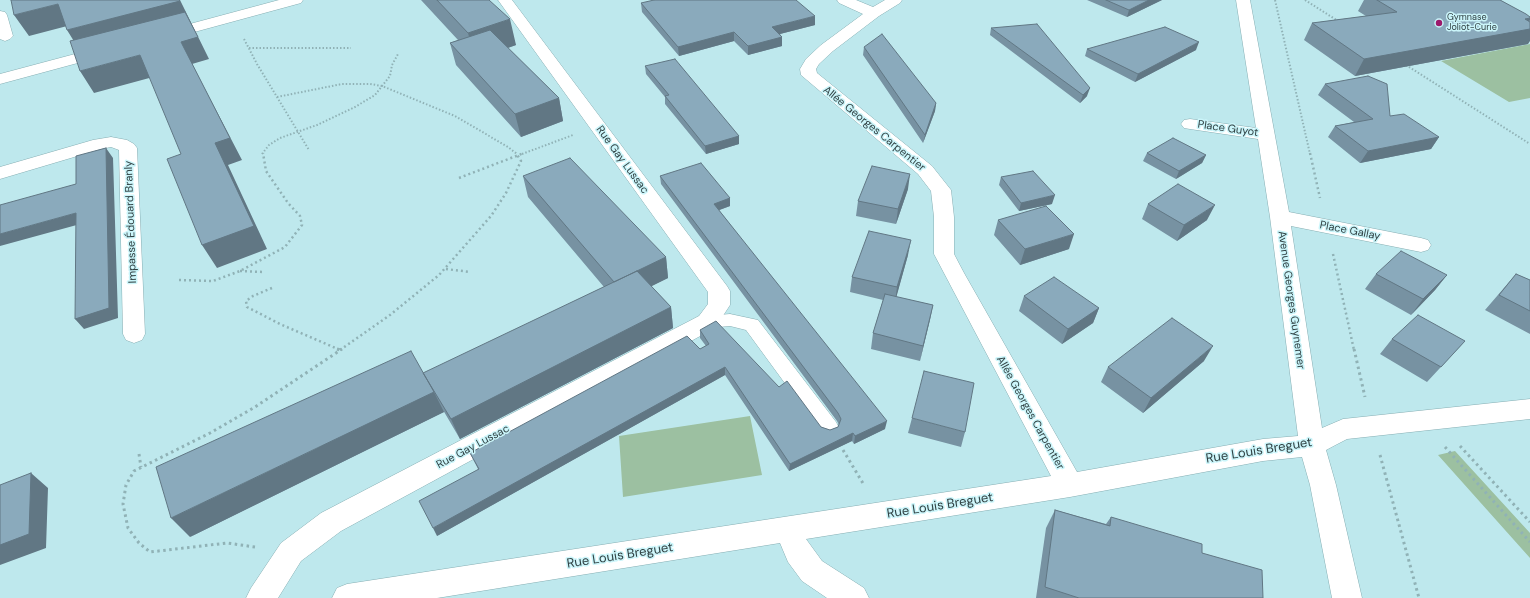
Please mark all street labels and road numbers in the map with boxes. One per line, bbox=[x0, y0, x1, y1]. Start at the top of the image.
street label: Allée Georges Carpentier bbox=[820, 84, 928, 174]
street label: Place Guyot bbox=[1197, 118, 1259, 140]
street label: Rue Gay Lussac bbox=[593, 124, 651, 196]
street label: Impasse Édouard Branly bbox=[122, 160, 140, 284]
street label: Place Gallay bbox=[1319, 219, 1381, 243]
street label: Avenue Georges Guynemer bbox=[1275, 230, 1307, 370]
street label: Allée Georges Carpentier bbox=[993, 354, 1067, 472]
street label: Rue Gay Lussac bbox=[434, 422, 512, 472]
street label: Rue Louis Breguet bbox=[1205, 435, 1313, 467]
street label: Rue Louis Breguet bbox=[886, 490, 994, 522]
street label: Rue Louis Breguet bbox=[566, 540, 674, 572]

